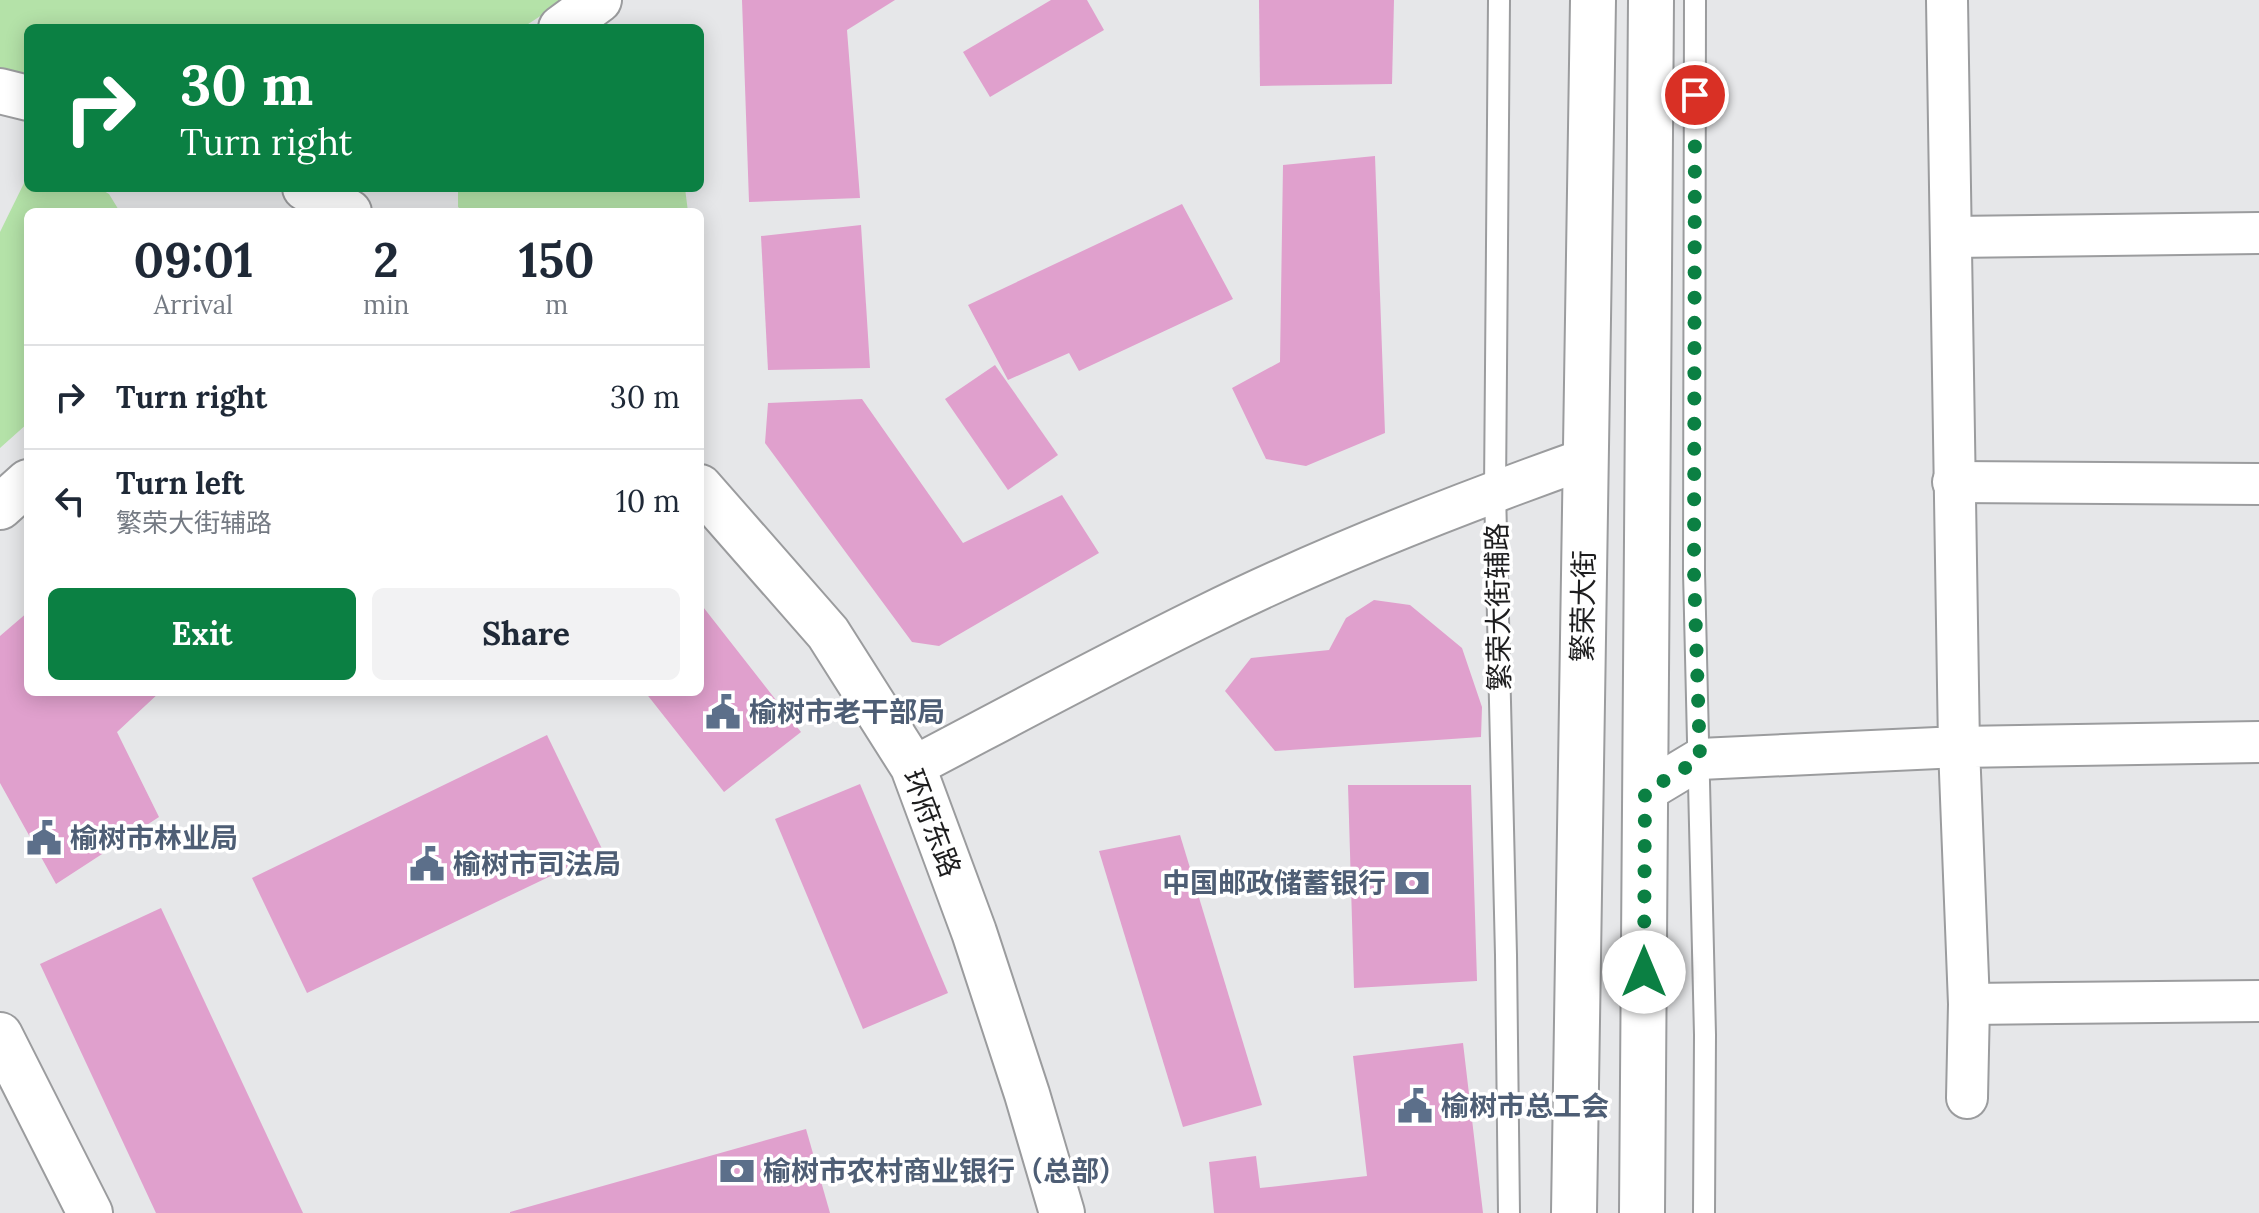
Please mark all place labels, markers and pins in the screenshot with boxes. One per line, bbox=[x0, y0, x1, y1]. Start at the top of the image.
pin bbox=[1661, 61, 1729, 129]
public building icon: 榆树市老干部局 bbox=[704, 693, 742, 731]
place label: 榆树市老干部局 bbox=[749, 694, 945, 730]
public building icon: 榆树市林业局 bbox=[25, 819, 63, 857]
place label: 榆树市林业局 bbox=[70, 820, 238, 856]
public building icon: 榆树市司法局 bbox=[408, 845, 446, 883]
place label: 榆树市司法局 bbox=[453, 846, 621, 882]
bank icon: 中国邮政储蓄银行 bbox=[1393, 864, 1431, 902]
place label: 中国邮政储蓄银行 bbox=[1162, 865, 1386, 901]
public building icon: 榆树市总工会 bbox=[1396, 1087, 1434, 1125]
place label: 榆树市总工会 bbox=[1441, 1088, 1609, 1124]
bank icon: 榆树市农村商业银行（总部） bbox=[718, 1152, 756, 1190]
place label: 榆树市农村商业银行（总部） bbox=[763, 1153, 1127, 1189]

